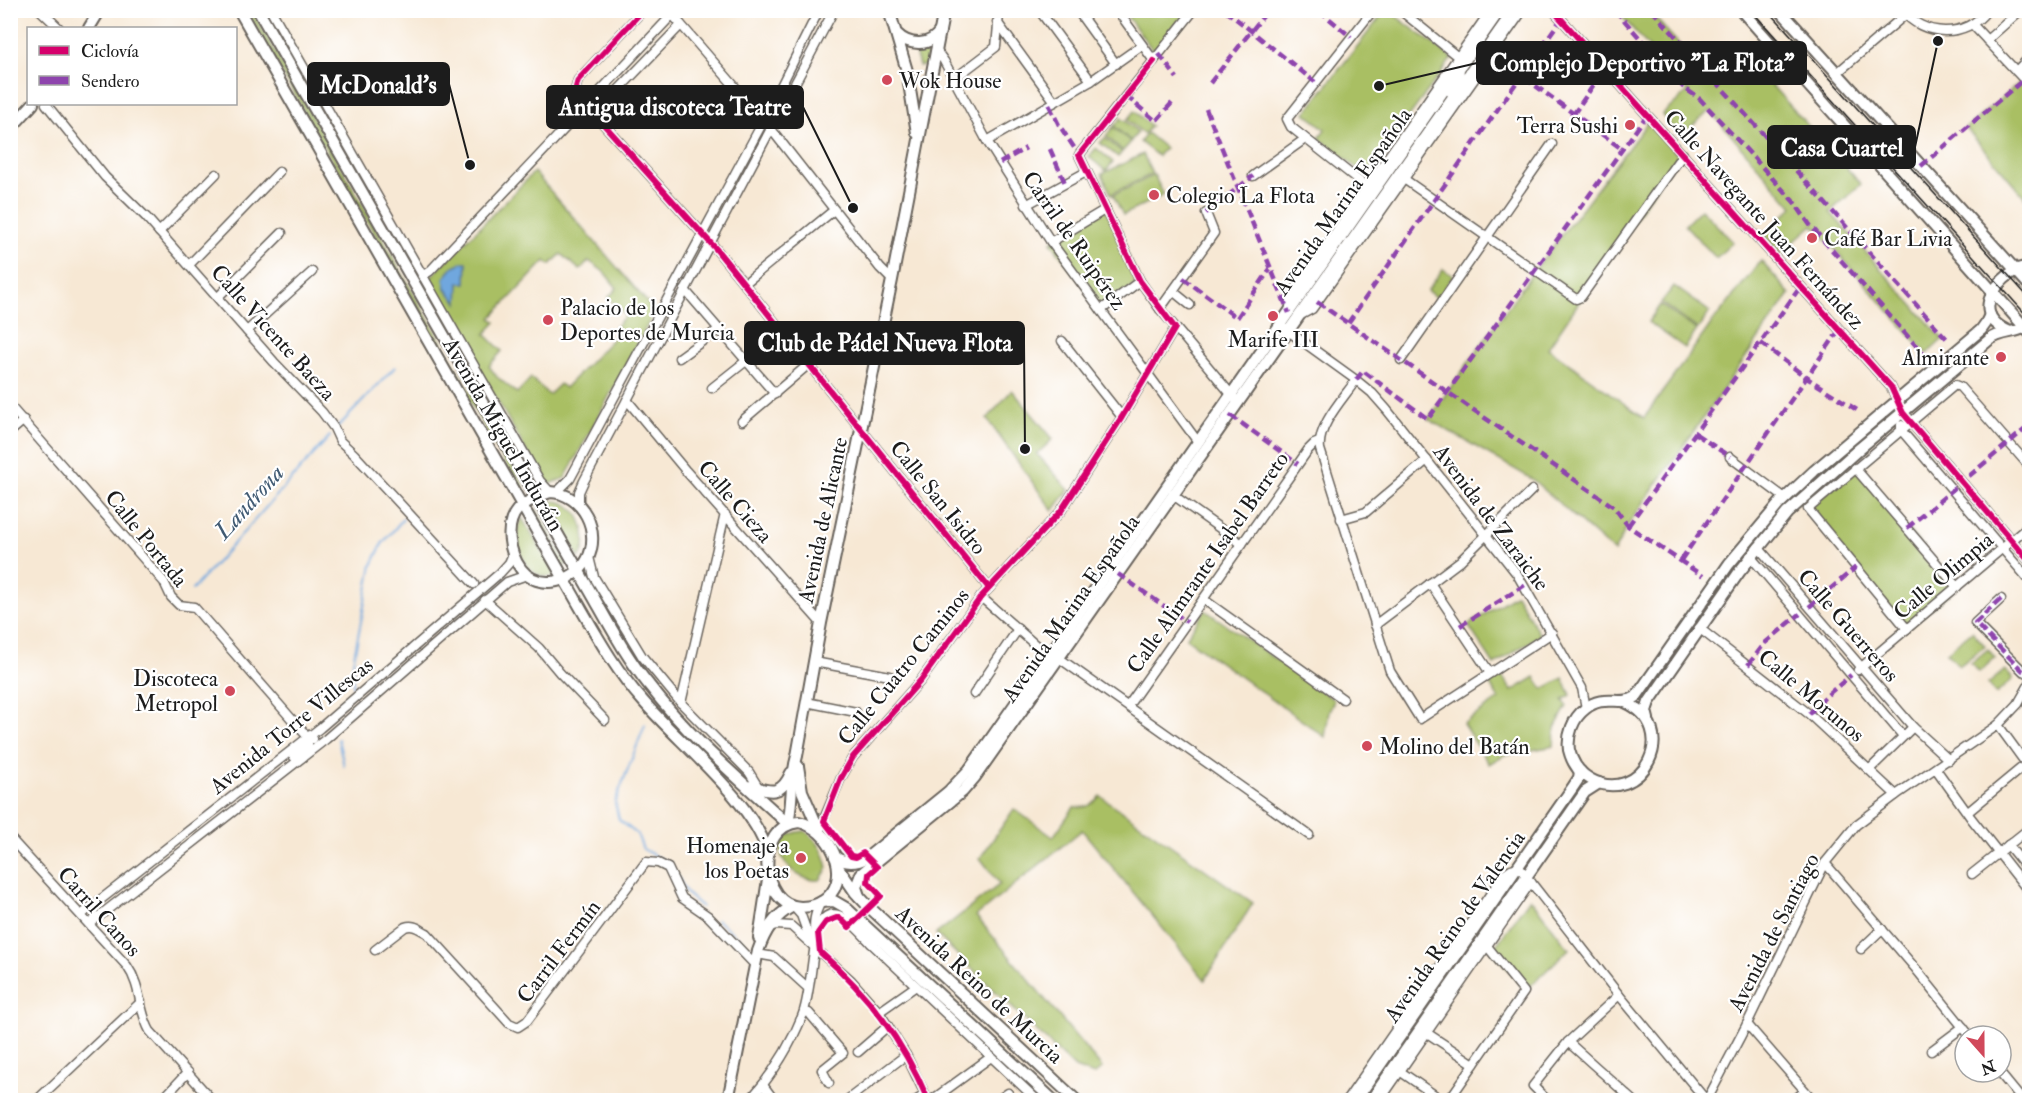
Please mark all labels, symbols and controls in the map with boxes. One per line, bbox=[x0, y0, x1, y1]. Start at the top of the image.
legend bbox=[27, 27, 237, 105]
text: Ciclovía bbox=[81, 40, 140, 63]
callout: Complejo Deportivo "La Flota" bbox=[1477, 42, 1806, 84]
text: Complejo Deportivo "La Flota" bbox=[1490, 48, 1795, 79]
callout: McDonald's bbox=[308, 63, 449, 105]
place label: Wok House bbox=[898, 67, 1002, 95]
text: Sendero bbox=[81, 70, 140, 93]
text: McDonald's bbox=[318, 70, 437, 101]
marker: Wok House bbox=[880, 73, 894, 87]
callout: Antigua discoteca Teatre bbox=[547, 86, 803, 128]
text: Antigua discoteca Teatre bbox=[558, 92, 791, 123]
street label: Avenida Marina Española bbox=[1267, 102, 1420, 302]
street label: Calle Navegante Juan Fernández bbox=[1658, 104, 1871, 336]
place label: Terra Sushi bbox=[1517, 112, 1618, 140]
marker: Terra Sushi bbox=[1623, 118, 1637, 132]
callout: Casa Cuartel bbox=[1768, 126, 1915, 168]
text: Casa Cuartel bbox=[1780, 133, 1904, 164]
street label: Carril de Ruipérez bbox=[1015, 166, 1133, 316]
place label: Colegio La Flota bbox=[1166, 182, 1316, 210]
marker: Colegio La Flota bbox=[1147, 188, 1161, 202]
place label: Café Bar Livia bbox=[1824, 225, 1953, 253]
marker: Café Bar Livia bbox=[1805, 231, 1819, 245]
street label: Calle Vicente Baeza bbox=[205, 259, 342, 407]
place label: Palacio de los Deportes de Murcia bbox=[560, 294, 735, 348]
marker: Marife III bbox=[1266, 309, 1280, 323]
marker: Palacio de los Deportes de Murcia bbox=[541, 313, 555, 327]
callout: Club de Pádel Nueva Flota bbox=[745, 322, 1024, 364]
place label: Marife III bbox=[1227, 326, 1319, 354]
text: Club de Pádel Nueva Flota bbox=[758, 328, 1014, 359]
street label: Avenida Miguel Induráin bbox=[436, 332, 570, 536]
place label: Almirante bbox=[1901, 344, 1989, 372]
marker: Almirante bbox=[1994, 350, 2008, 364]
street label: Avenida de Alicante bbox=[792, 435, 854, 607]
street label: Calle San Isidro bbox=[884, 435, 993, 560]
street label: Avenida de Zaraiche bbox=[1426, 438, 1555, 596]
street label: Calle Alimrante Isabel Barreto bbox=[1121, 446, 1295, 679]
street label: Calle Cieza bbox=[692, 454, 779, 550]
water label: Landrona bbox=[207, 458, 291, 547]
street label: Calle Portada bbox=[98, 484, 195, 594]
street label: Avenida Marina Española bbox=[995, 509, 1148, 709]
street label: Calle Olimpia bbox=[1888, 525, 2001, 627]
street label: Calle Guerreros bbox=[1791, 563, 1905, 688]
street label: Calle Cuatro Caminos bbox=[832, 582, 976, 751]
street label: Calle Morunos bbox=[1752, 643, 1870, 748]
street label: Avenida Torre Villescas bbox=[203, 651, 379, 801]
place label: Discoteca Metropol bbox=[133, 665, 219, 719]
marker: Discoteca Metropol bbox=[223, 684, 237, 698]
place label: Molino del Batán bbox=[1379, 733, 1530, 761]
marker: Molino del Batán bbox=[1360, 739, 1374, 753]
street label: Avenida Reino de Valencia bbox=[1377, 824, 1532, 1029]
place label: Homenaje a los Poetas bbox=[686, 832, 790, 885]
street label: Avenida de Santiago bbox=[1721, 849, 1826, 1017]
marker: Homenaje a los Poetas bbox=[794, 851, 808, 865]
street label: Carril Canos bbox=[51, 861, 147, 963]
street label: Carril Fermín bbox=[511, 894, 607, 1009]
street label: Avenida Reino de Murcia bbox=[889, 899, 1070, 1070]
north arrow bbox=[1953, 1024, 2013, 1084]
text: N bbox=[1977, 1055, 1999, 1079]

